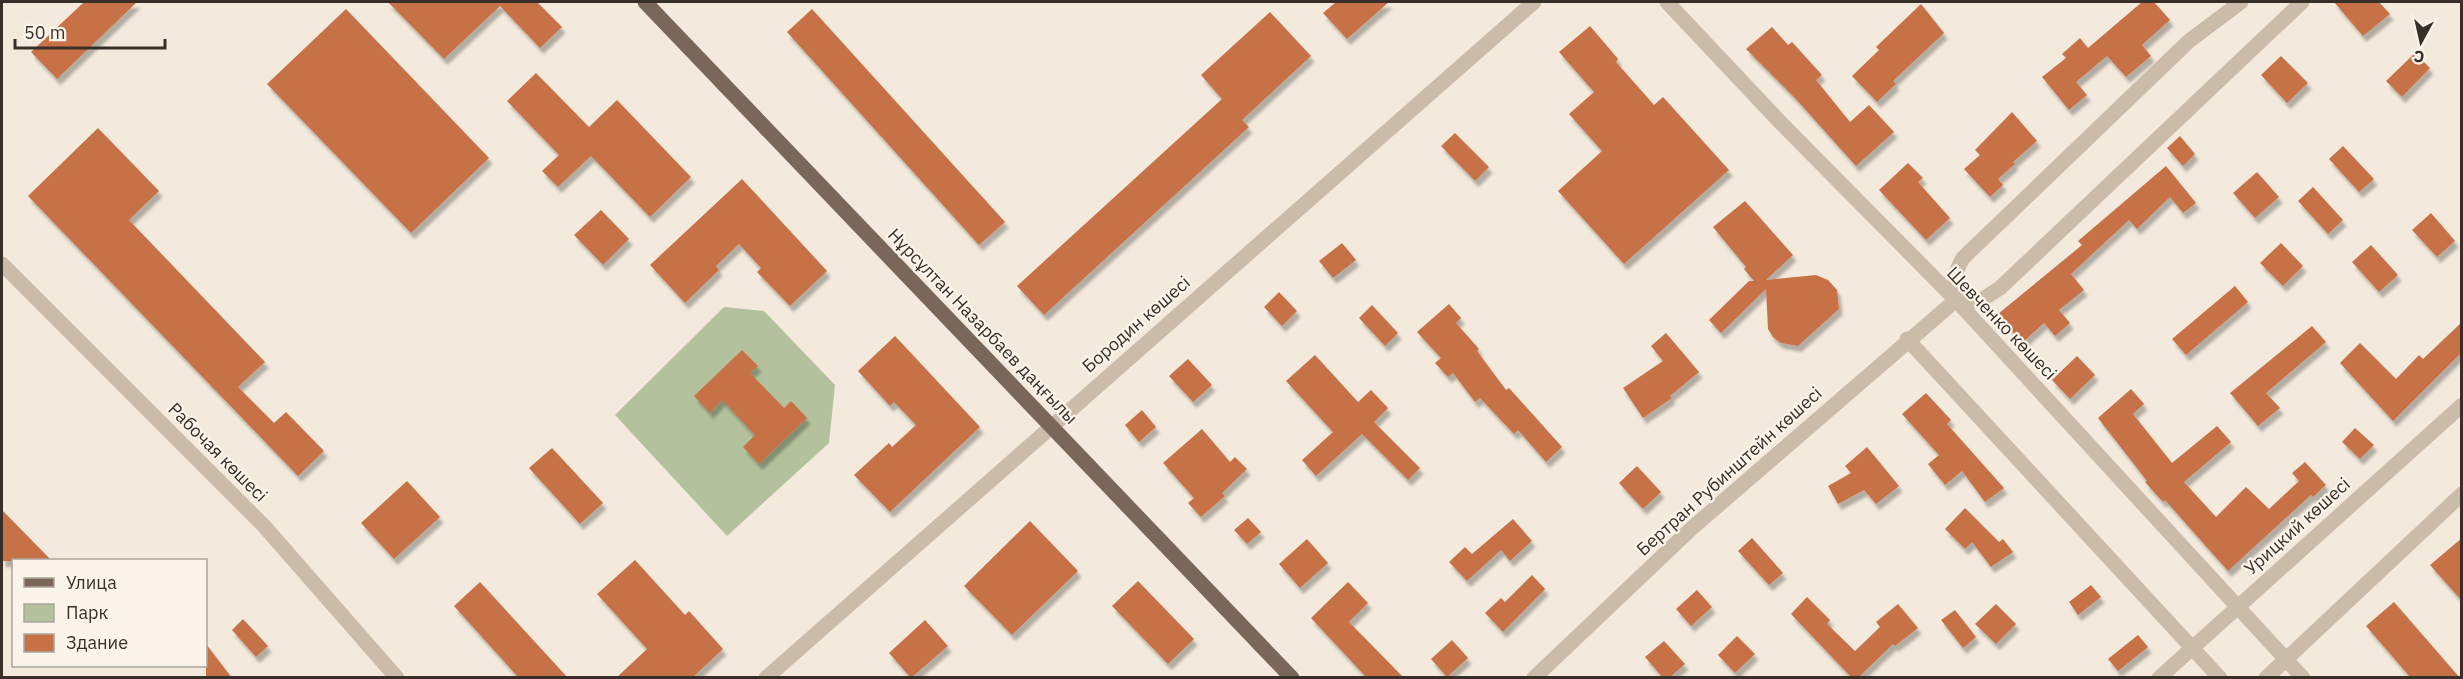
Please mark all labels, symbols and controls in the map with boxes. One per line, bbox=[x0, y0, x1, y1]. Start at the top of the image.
scale bar bbox=[15, 12, 165, 50]
north arrow bbox=[2391, 12, 2451, 72]
text: 50 m bbox=[24, 21, 66, 44]
text: С bbox=[2412, 46, 2425, 67]
street label: Нұрсұлтан Назарбаев даңғылы bbox=[883, 223, 1083, 429]
street label: Шевченко көшесі bbox=[1942, 262, 2062, 384]
street label: Бородин көшесі bbox=[1077, 271, 1195, 377]
street label: Бертран Рубинштейн көшесі bbox=[1631, 382, 1827, 560]
street label: Рабочая көшесі bbox=[163, 397, 273, 507]
street label: Урицкий көшесі bbox=[2239, 472, 2355, 580]
legend bbox=[12, 559, 207, 667]
text: Улица bbox=[66, 571, 117, 594]
text: Парк bbox=[66, 601, 109, 624]
text: Здание bbox=[66, 631, 128, 654]

